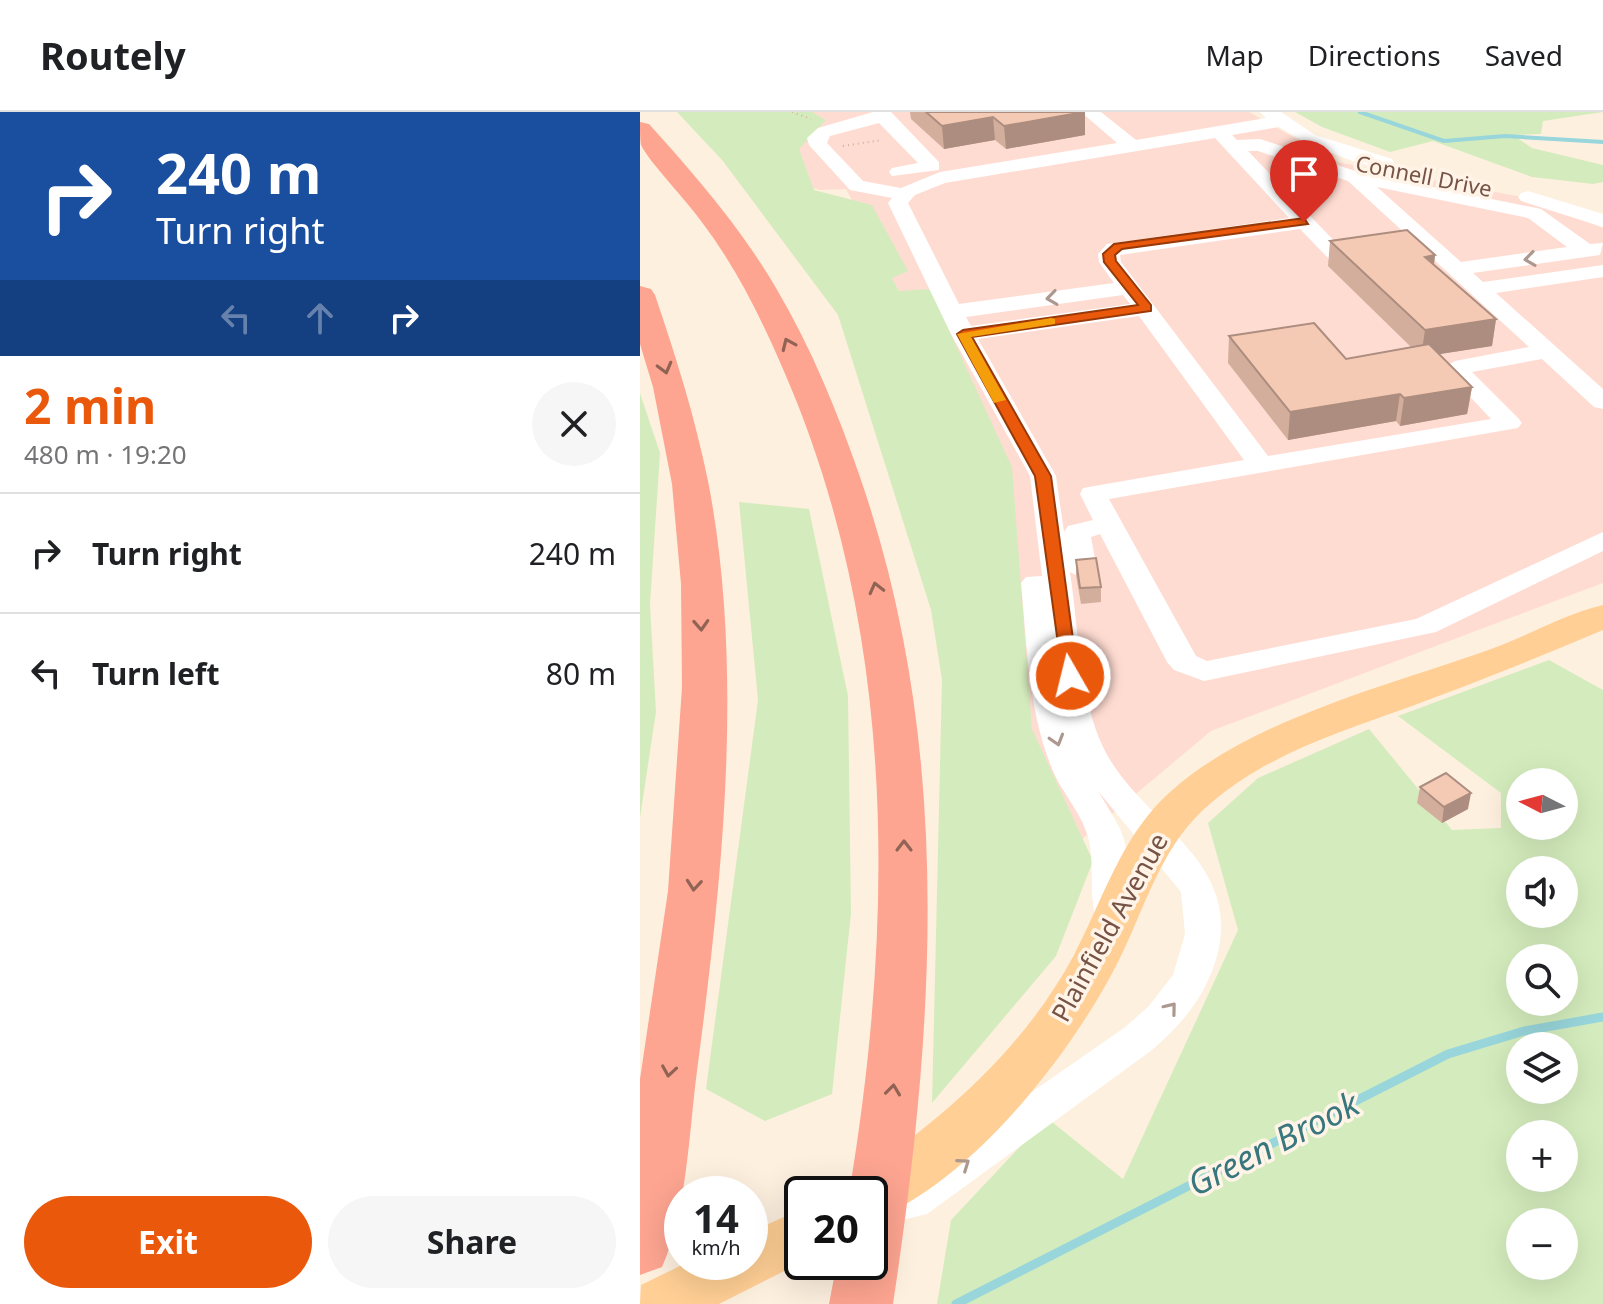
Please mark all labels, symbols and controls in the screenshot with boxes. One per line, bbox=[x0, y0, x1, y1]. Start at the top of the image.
text: Routely bbox=[40, 29, 186, 81]
text: Map bbox=[1205, 36, 1264, 74]
text: Directions bbox=[1308, 36, 1441, 74]
text: Saved bbox=[1485, 36, 1563, 74]
text: 240 m bbox=[156, 134, 321, 210]
pin bbox=[1270, 140, 1338, 222]
icon: right bbox=[24, 144, 128, 248]
street label: Connell Drive bbox=[1353, 147, 1495, 203]
icon: arrive bbox=[1282, 152, 1326, 196]
text: Turn right bbox=[156, 206, 324, 255]
one-way arrow bbox=[1523, 250, 1537, 267]
one-way arrow bbox=[1045, 289, 1059, 306]
icon: left bbox=[214, 296, 258, 340]
icon: ahead bbox=[298, 296, 342, 340]
icon: right bbox=[382, 296, 426, 340]
one-way arrow bbox=[782, 338, 798, 352]
one-way arrow bbox=[656, 361, 673, 375]
text: 2 min bbox=[24, 373, 156, 438]
button: close bbox=[532, 382, 616, 466]
text: 480 m · 19:20 bbox=[24, 436, 187, 472]
icon: right bbox=[24, 531, 68, 575]
text: Turn right bbox=[92, 533, 242, 574]
text: 240 m bbox=[529, 533, 616, 574]
one-way arrow bbox=[868, 582, 885, 596]
one-way arrow bbox=[693, 619, 710, 632]
position arrow bbox=[1028, 634, 1112, 718]
icon: left bbox=[24, 651, 68, 695]
text: Turn left bbox=[92, 653, 220, 694]
text: 80 m bbox=[546, 653, 616, 694]
one-way arrow bbox=[1048, 732, 1064, 746]
north arrow bbox=[1506, 768, 1578, 840]
map controls bbox=[1506, 768, 1578, 1280]
street label: Plainfield Avenue bbox=[1042, 826, 1176, 1028]
one-way arrow bbox=[895, 839, 913, 852]
button: sound bbox=[1506, 856, 1578, 928]
one-way arrow bbox=[686, 879, 703, 892]
button: search bbox=[1506, 944, 1578, 1016]
one-way arrow bbox=[1161, 1002, 1175, 1017]
button: layers bbox=[1506, 1032, 1578, 1104]
one-way arrow bbox=[661, 1065, 678, 1078]
water label: Green Brook bbox=[1179, 1080, 1368, 1206]
one-way arrow bbox=[884, 1084, 901, 1097]
button: + bbox=[1506, 1120, 1578, 1192]
one-way arrow bbox=[955, 1159, 969, 1174]
speed limit sign: 20 bbox=[784, 1176, 888, 1280]
text: 14 bbox=[693, 1190, 739, 1245]
button: Exit bbox=[24, 1196, 312, 1288]
button: Share bbox=[328, 1196, 616, 1288]
button: − bbox=[1506, 1208, 1578, 1280]
text: km/h bbox=[691, 1234, 741, 1261]

